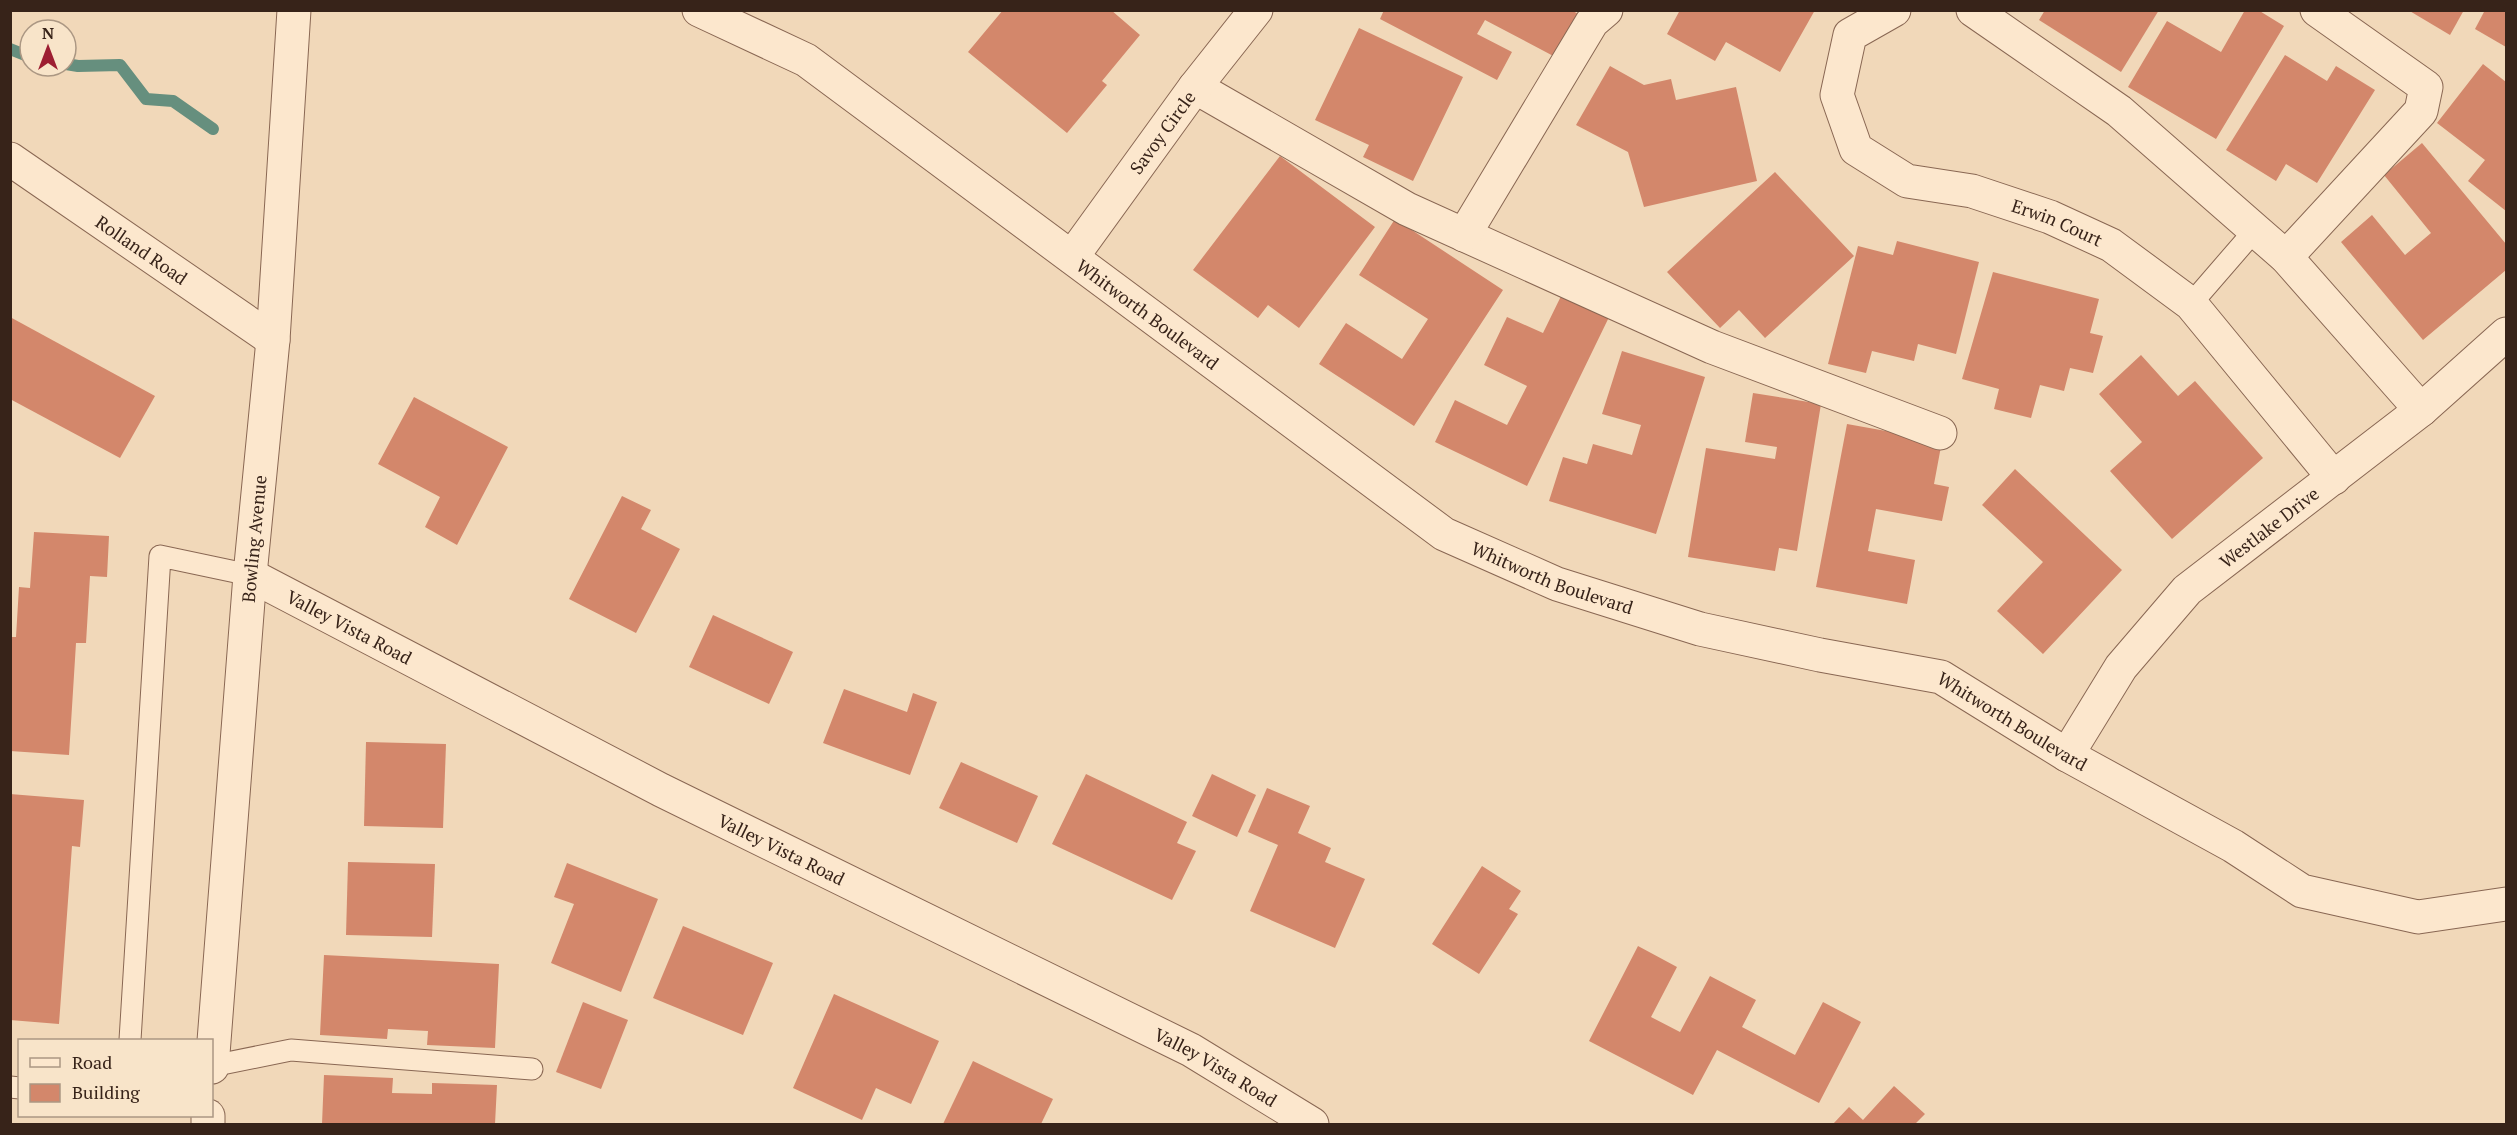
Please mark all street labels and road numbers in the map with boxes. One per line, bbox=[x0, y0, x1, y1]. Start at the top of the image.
street label: Savoy Circle bbox=[1124, 86, 1201, 179]
street label: Erwin Court bbox=[2009, 193, 2107, 252]
street label: Rolland Road bbox=[91, 210, 192, 290]
street label: Whitworth Boulevard bbox=[1072, 253, 1224, 375]
street label: Bowling Avenue bbox=[236, 474, 272, 603]
street label: Westlake Drive bbox=[2214, 481, 2323, 573]
street label: Whitworth Boulevard bbox=[1468, 536, 1636, 619]
street label: Valley Vista Road bbox=[282, 584, 416, 670]
street label: Whitworth Boulevard bbox=[1933, 666, 2092, 776]
street label: Valley Vista Road bbox=[714, 808, 849, 890]
street label: Valley Vista Road bbox=[1150, 1022, 1282, 1112]

